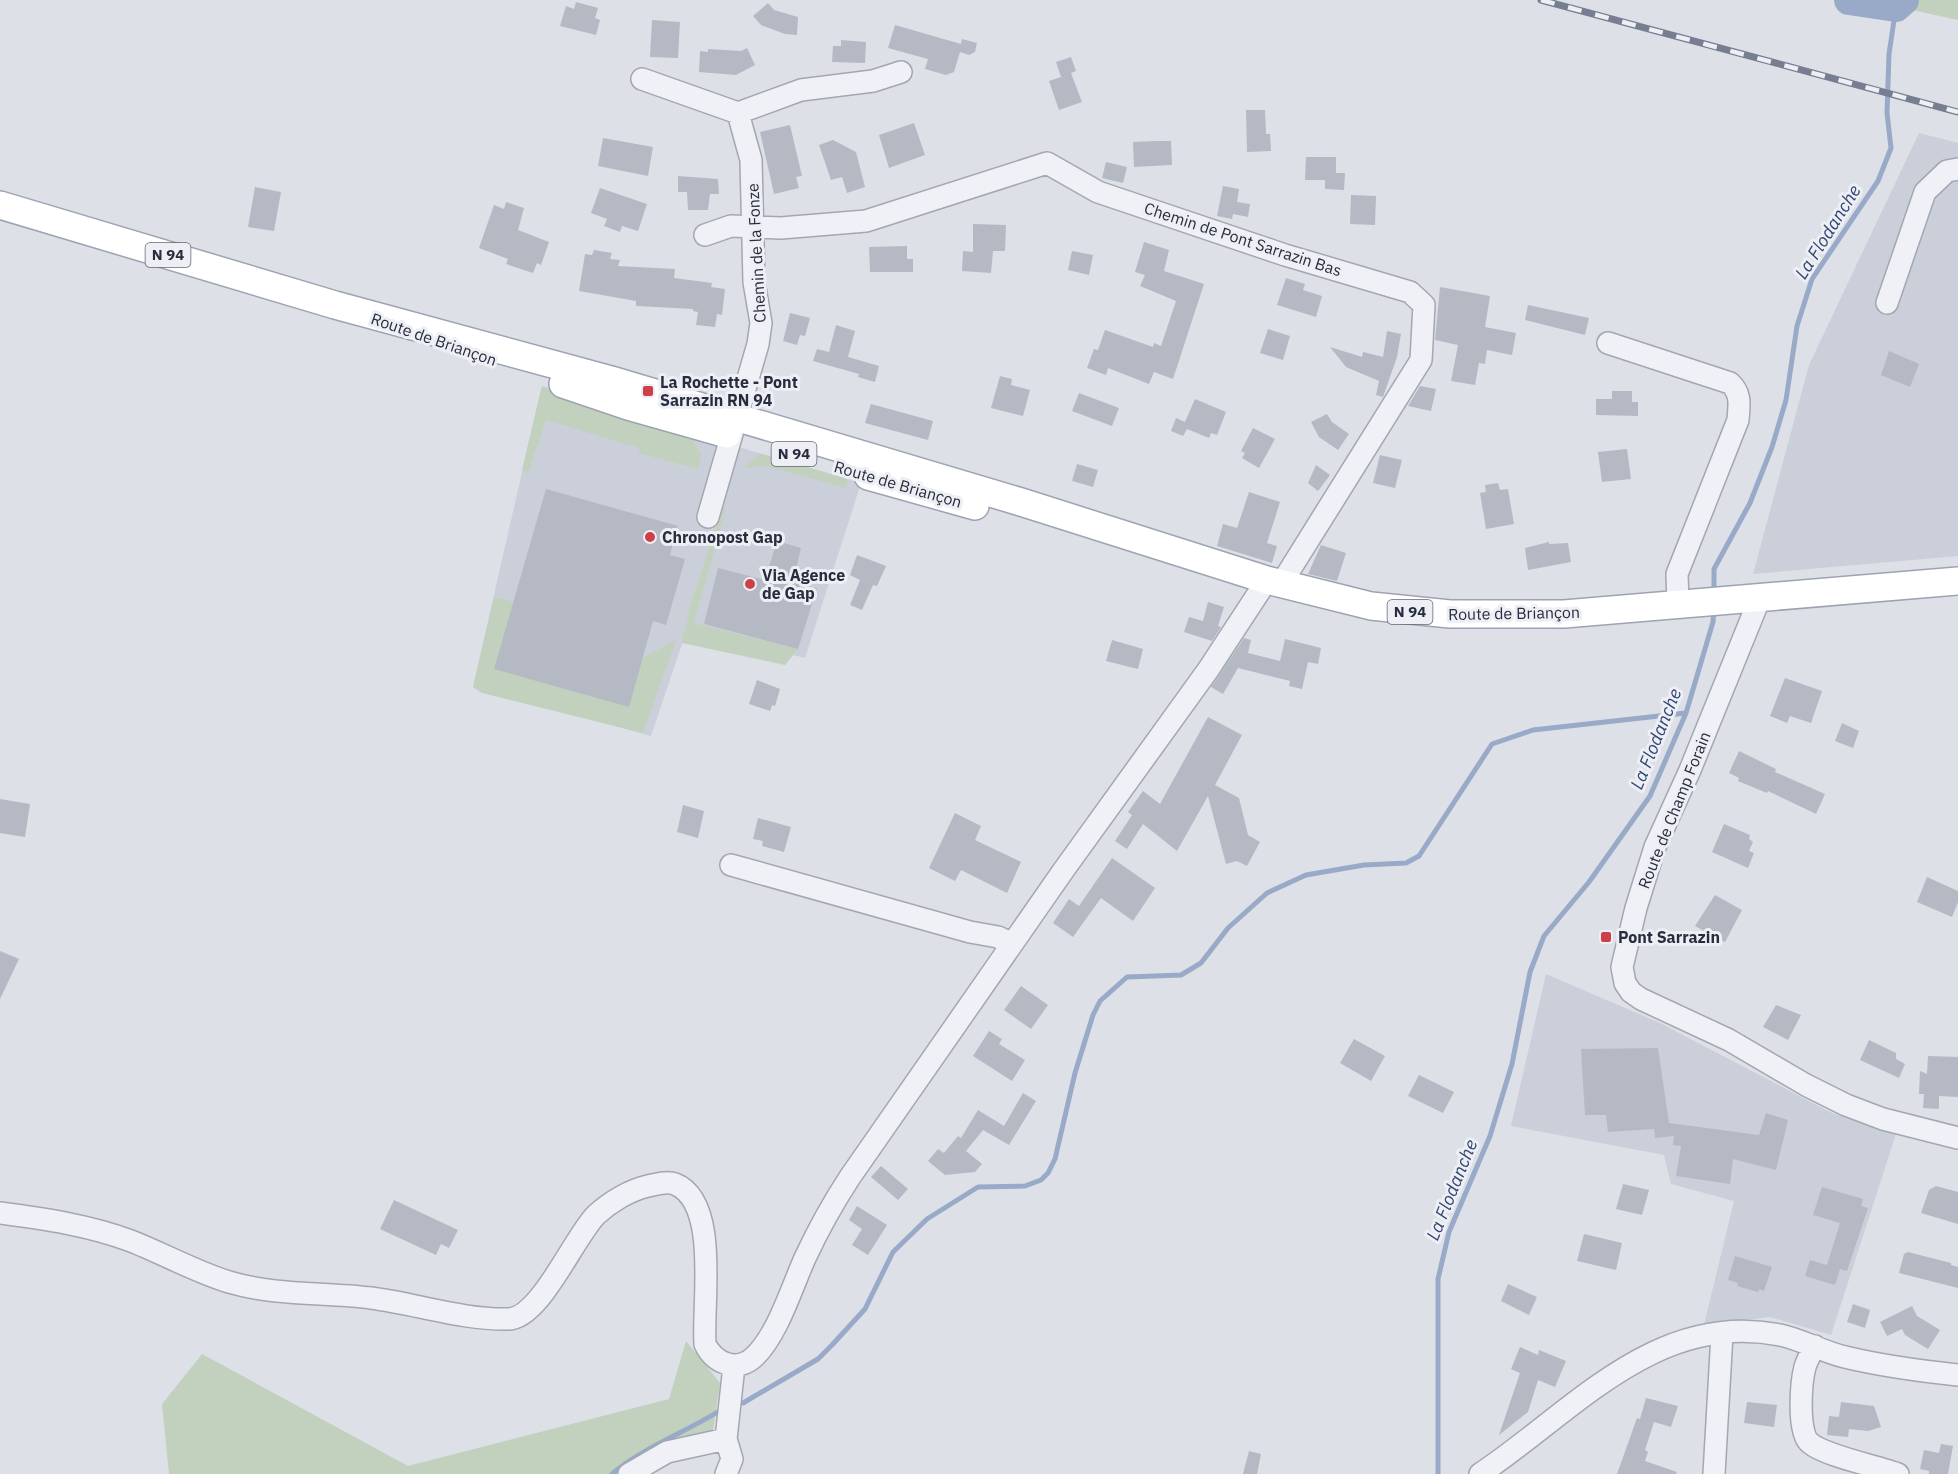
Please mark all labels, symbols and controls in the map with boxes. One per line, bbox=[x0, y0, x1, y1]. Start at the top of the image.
water label: La Flodanche bbox=[1789, 180, 1866, 283]
street label: Chemin de la Fonze bbox=[742, 182, 770, 323]
street label: Chemin de Pont Sarrazin Bas bbox=[1142, 198, 1344, 280]
road number: N 94 bbox=[146, 243, 190, 267]
street label: Route de Briançon bbox=[368, 308, 500, 370]
place label: La Rochette - Pont Sarrazin RN 94 bbox=[660, 372, 798, 410]
marker: La Rochette - Pont Sarrazin RN 94 bbox=[641, 384, 655, 398]
road number: N 94 bbox=[772, 442, 816, 466]
street label: Route de Briançon bbox=[832, 456, 964, 512]
place label: Chronopost Gap bbox=[662, 527, 783, 547]
marker: Chronopost Gap bbox=[643, 530, 657, 544]
place label: Via Agence de Gap bbox=[762, 565, 845, 603]
marker: Via Agence de Gap bbox=[743, 577, 757, 591]
road number: N 94 bbox=[1388, 600, 1432, 624]
street label: Route de Briançon bbox=[1448, 602, 1580, 624]
water label: La Flodanche bbox=[1625, 685, 1686, 793]
street label: Route de Champ Forain bbox=[1633, 729, 1715, 891]
place label: Pont Sarrazin bbox=[1618, 927, 1720, 947]
marker: Pont Sarrazin bbox=[1599, 930, 1613, 944]
water label: La Flodanche bbox=[1421, 1136, 1482, 1244]

